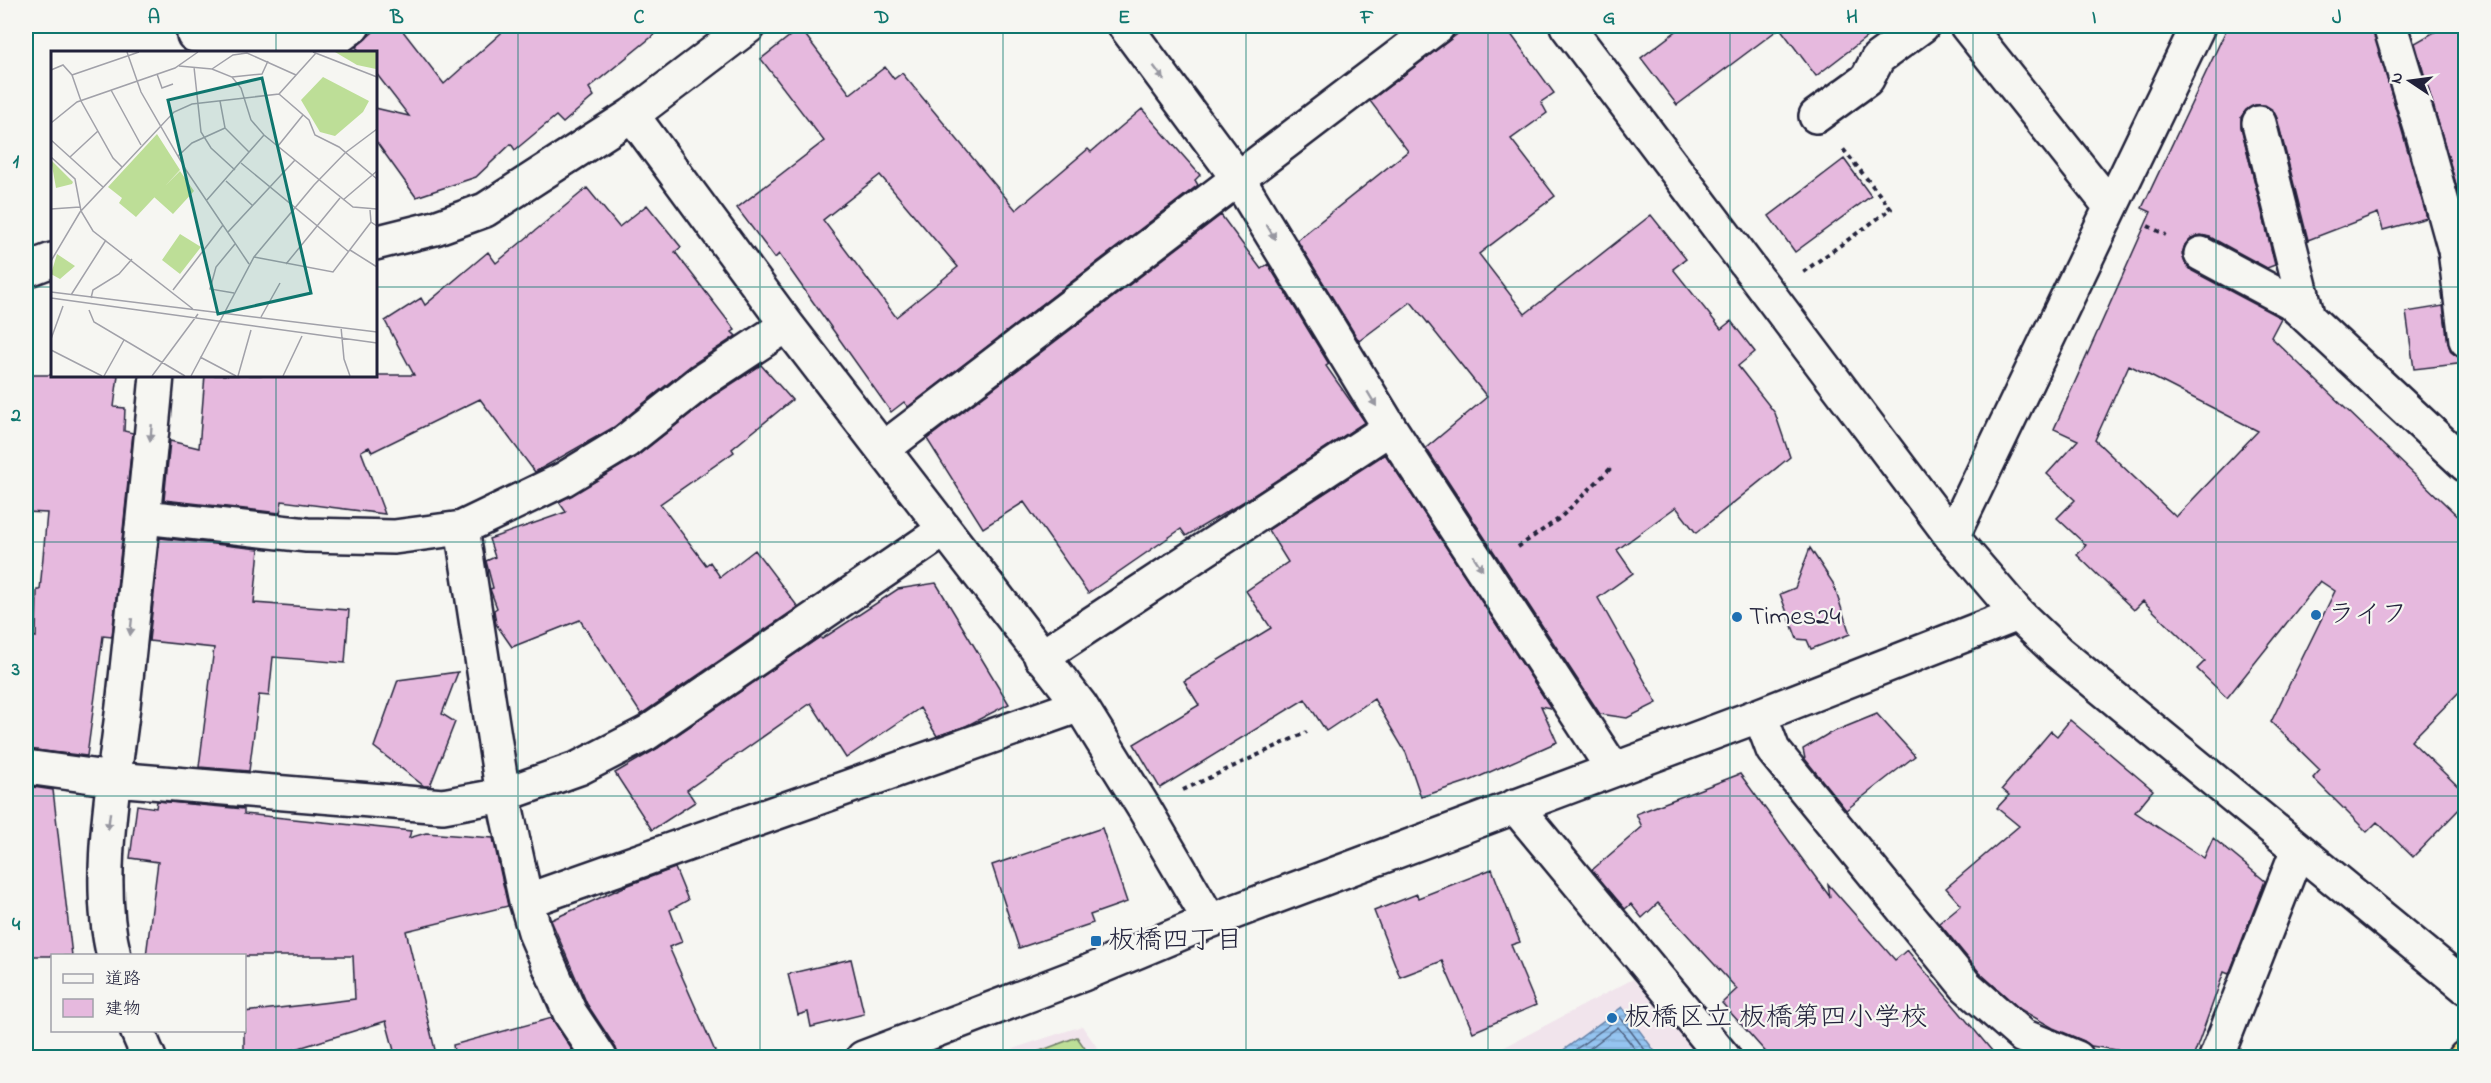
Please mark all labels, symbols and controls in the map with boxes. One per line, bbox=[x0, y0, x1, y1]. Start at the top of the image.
text: A bbox=[148, 4, 160, 33]
text: B bbox=[389, 4, 404, 33]
text: C bbox=[634, 4, 645, 33]
text: D bbox=[874, 4, 889, 33]
text: E bbox=[1118, 4, 1130, 33]
text: F bbox=[1360, 4, 1374, 33]
text: G bbox=[1603, 4, 1616, 33]
text: H bbox=[1846, 4, 1858, 33]
text: I bbox=[2092, 4, 2097, 33]
text: J bbox=[2332, 4, 2342, 33]
inset map bbox=[51, 51, 376, 376]
north arrow bbox=[2380, 51, 2440, 111]
one-way arrow bbox=[1153, 65, 1165, 80]
text: N bbox=[2384, 70, 2410, 86]
text: 1 bbox=[13, 148, 20, 177]
one-way arrow bbox=[1265, 224, 1276, 240]
one-way arrow bbox=[1367, 391, 1378, 407]
text: 2 bbox=[10, 402, 21, 431]
one-way arrow bbox=[146, 424, 156, 443]
one-way arrow bbox=[1472, 555, 1483, 571]
place label: ライフ bbox=[2328, 596, 2408, 635]
place label: Times24 bbox=[1749, 598, 1841, 637]
marker: ライフ bbox=[2309, 608, 2323, 622]
marker: Times24 bbox=[1730, 610, 1744, 624]
one-way arrow bbox=[127, 618, 136, 637]
text: 3 bbox=[11, 656, 20, 685]
one-way arrow bbox=[105, 812, 114, 831]
text: 4 bbox=[12, 911, 21, 940]
place label: 板橋四丁目 bbox=[1108, 922, 1243, 961]
marker: 板橋四丁目 bbox=[1089, 934, 1103, 948]
legend bbox=[51, 954, 246, 1032]
text: 道路 bbox=[105, 967, 141, 993]
text: 建物 bbox=[105, 997, 141, 1023]
place label: 板橋区立 板橋第四小学校 bbox=[1624, 999, 1928, 1038]
marker: 板橋区立 板橋第四小学校 bbox=[1605, 1011, 1619, 1025]

